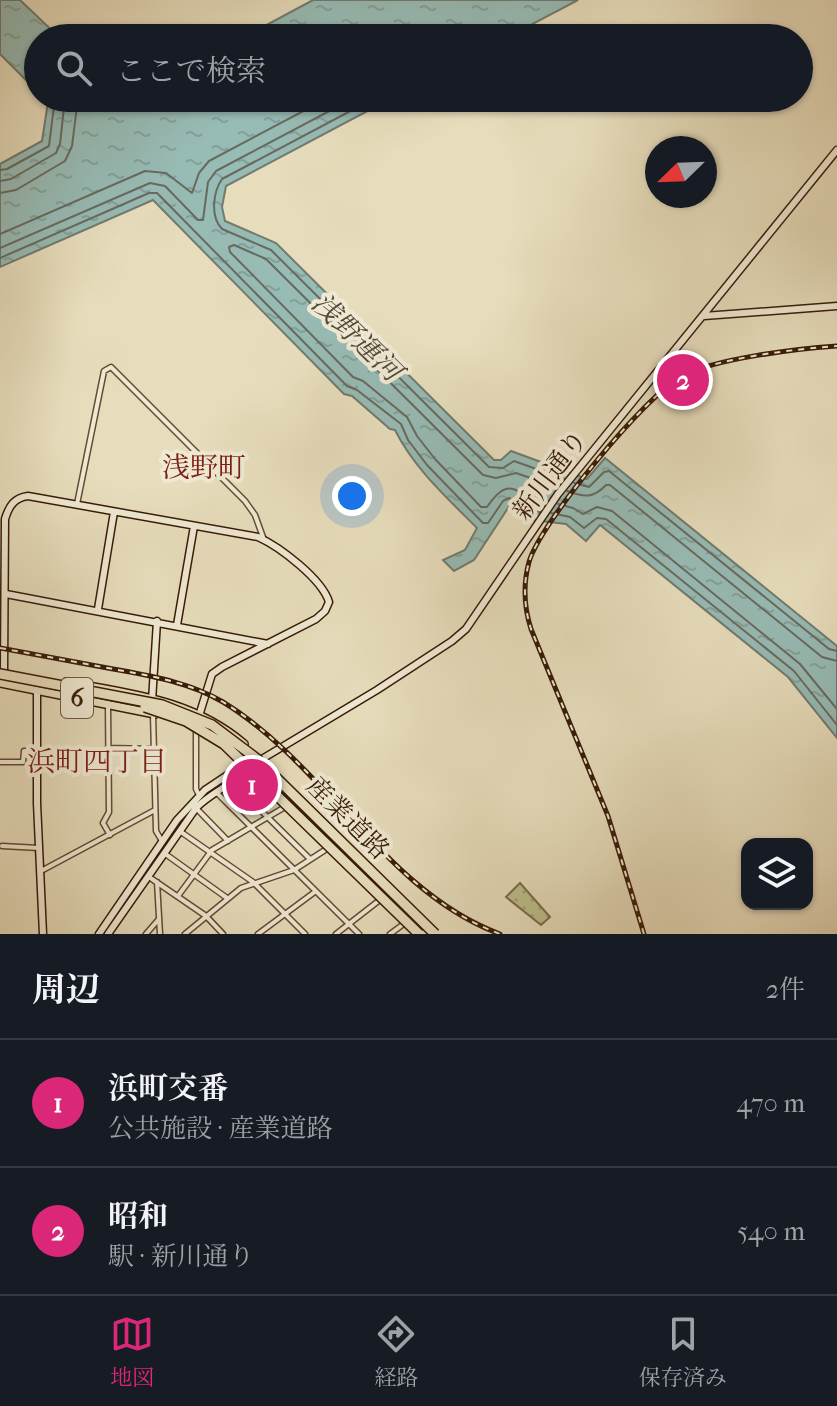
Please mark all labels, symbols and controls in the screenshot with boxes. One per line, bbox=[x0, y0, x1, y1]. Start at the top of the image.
search box bbox=[24, 24, 813, 112]
icon: search bbox=[52, 46, 96, 90]
text: ここで検索 bbox=[116, 54, 266, 89]
north arrow bbox=[645, 136, 717, 208]
water label: 浅野運河 bbox=[305, 286, 412, 391]
pin: 2 bbox=[657, 350, 709, 410]
street label: 新川通り bbox=[506, 424, 594, 526]
district label: 浅野町 bbox=[162, 451, 246, 484]
your location bbox=[332, 476, 372, 516]
road number: 6 bbox=[61, 678, 93, 718]
district label: 浜町四丁目 bbox=[27, 745, 167, 778]
pin: 1 bbox=[226, 755, 278, 815]
street label: 産業道路 bbox=[300, 770, 396, 866]
map controls bbox=[741, 838, 813, 910]
button: layers bbox=[741, 838, 813, 910]
text: 周辺 bbox=[32, 970, 100, 1010]
text: 2件 bbox=[766, 974, 805, 1005]
text: 浜町交番 bbox=[108, 1071, 228, 1106]
text: 1 bbox=[53, 1088, 63, 1119]
text: 470 m bbox=[736, 1088, 805, 1119]
text: 公共施設 · 産業道路 bbox=[108, 1113, 332, 1144]
text: 昭和 bbox=[108, 1199, 168, 1234]
text: 2 bbox=[51, 1216, 65, 1247]
text: 540 m bbox=[737, 1216, 805, 1247]
text: 駅 · 新川通り bbox=[108, 1241, 254, 1272]
tab: 地図 bbox=[110, 1312, 154, 1391]
tab: 経路 bbox=[374, 1312, 419, 1391]
tab: 保存済み bbox=[639, 1312, 727, 1391]

